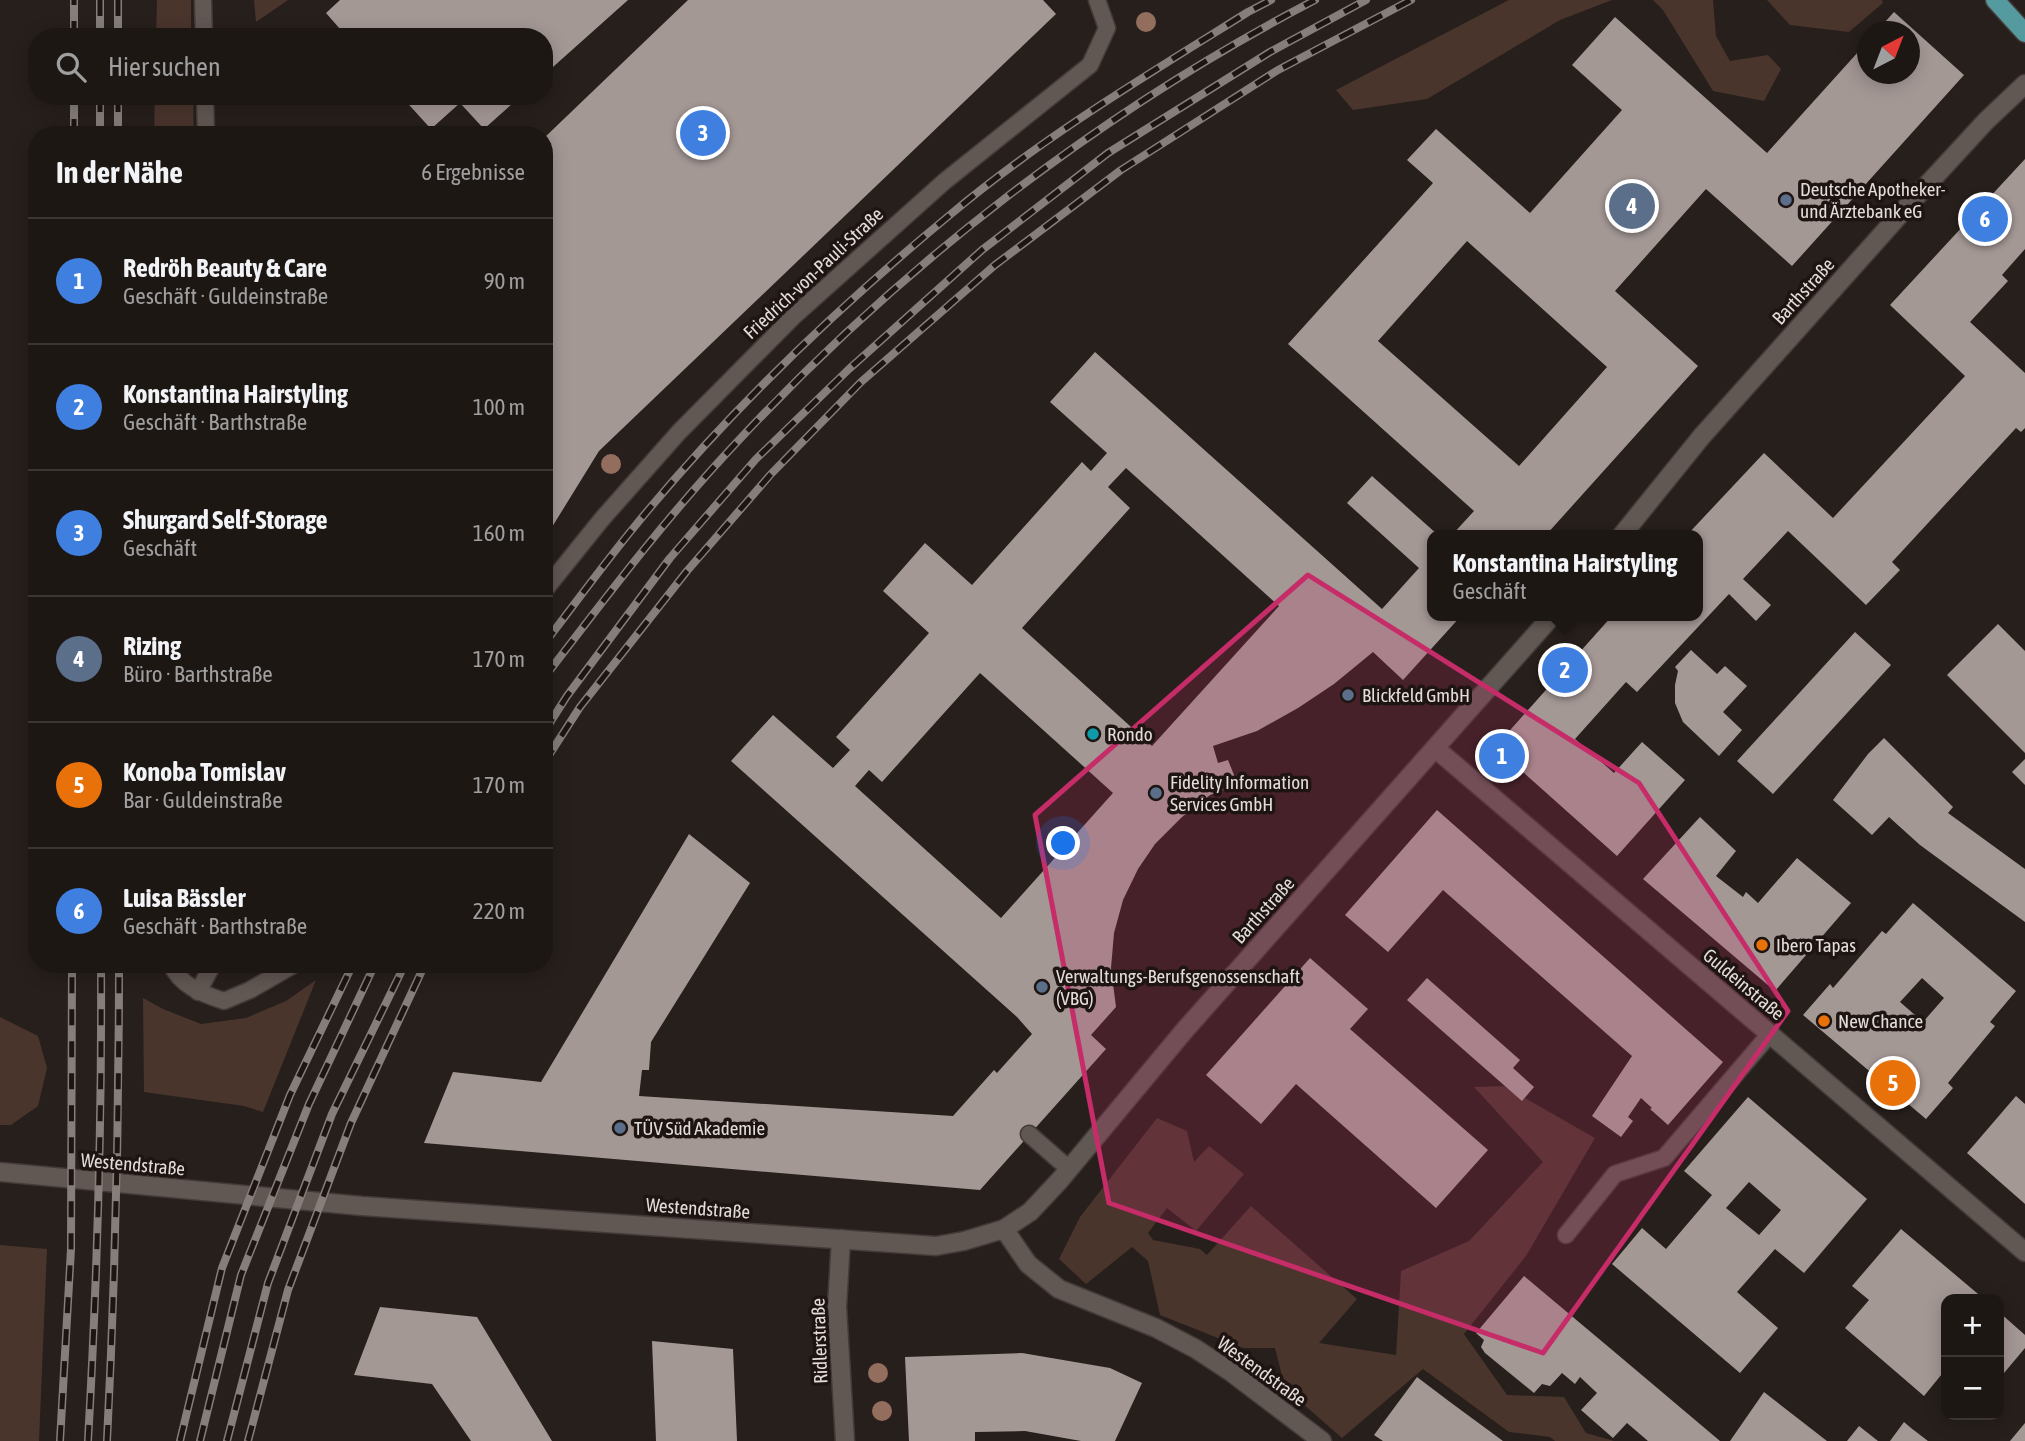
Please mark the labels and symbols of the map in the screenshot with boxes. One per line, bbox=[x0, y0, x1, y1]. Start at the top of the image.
north arrow bbox=[1857, 21, 1920, 84]
pin: 3 bbox=[680, 107, 726, 159]
place label: Deutsche Apotheker- und Ärztebank eG bbox=[1800, 178, 1946, 222]
pin: 4 bbox=[1609, 180, 1655, 232]
marker: Deutsche Apotheker- und Ärztebank eG bbox=[1778, 192, 1794, 208]
pin: 6 bbox=[1962, 193, 2008, 245]
street label: Friedrich-von-Pauli-Straße bbox=[739, 203, 887, 343]
street label: Barthstraße bbox=[1767, 253, 1839, 329]
pin: 2 bbox=[1542, 644, 1588, 696]
place label: Blickfeld GmbH bbox=[1362, 684, 1470, 706]
marker: Blickfeld GmbH bbox=[1340, 687, 1356, 703]
place label: Rondo bbox=[1107, 723, 1153, 745]
marker: Rondo bbox=[1085, 726, 1101, 742]
pin: 1 bbox=[1479, 730, 1525, 782]
place label: Fidelity Information Services GmbH bbox=[1170, 771, 1309, 815]
marker: Fidelity Information Services GmbH bbox=[1148, 785, 1164, 801]
your location bbox=[1046, 826, 1080, 860]
street label: Barthstraße bbox=[1227, 872, 1299, 948]
place label: Ibero Tapas bbox=[1776, 934, 1856, 956]
marker: Ibero Tapas bbox=[1754, 937, 1770, 953]
street label: Guldeinstraße bbox=[1699, 944, 1789, 1024]
place label: Verwaltungs-Berufsgenossenschaft (VBG) bbox=[1056, 965, 1300, 1009]
marker: Verwaltungs-Berufsgenossenschaft (VBG) bbox=[1034, 979, 1050, 995]
place label: New Chance bbox=[1838, 1010, 1923, 1032]
marker: New Chance bbox=[1816, 1013, 1832, 1029]
pin: 5 bbox=[1870, 1057, 1916, 1109]
place label: TÜV Süd Akademie bbox=[634, 1117, 765, 1139]
marker: TÜV Süd Akademie bbox=[612, 1120, 628, 1136]
street label: Westendstraße bbox=[80, 1148, 186, 1180]
street label: Westendstraße bbox=[645, 1193, 751, 1223]
street label: Ridlerstraße bbox=[807, 1298, 831, 1384]
street label: Westendstraße bbox=[1213, 1331, 1311, 1411]

